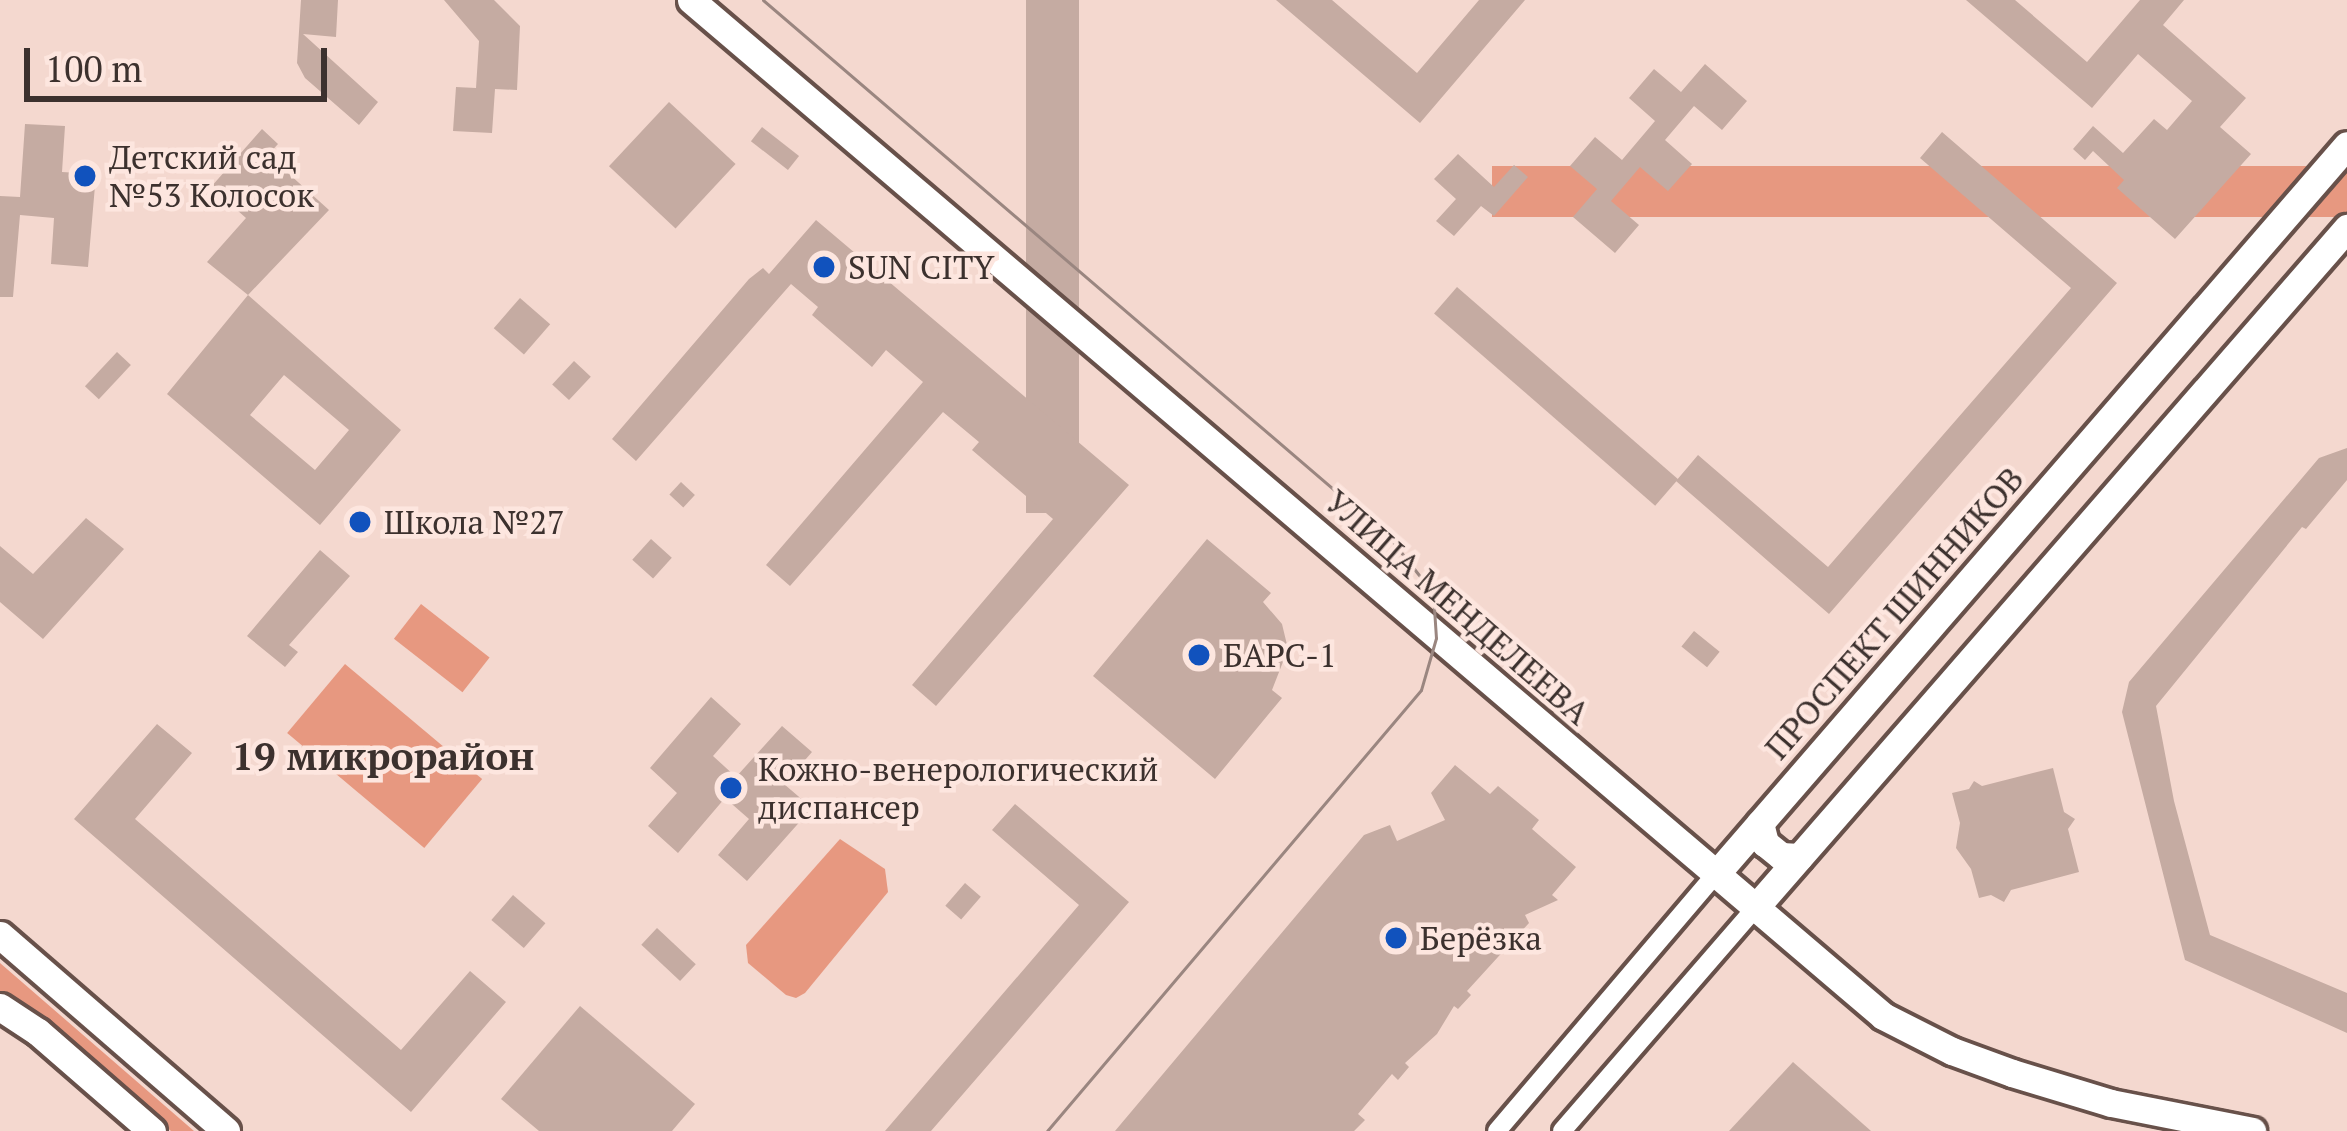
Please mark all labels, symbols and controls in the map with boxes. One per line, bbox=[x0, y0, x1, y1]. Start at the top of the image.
scale bar bbox=[30, 24, 333, 98]
text: 100 m bbox=[45, 45, 142, 92]
place label: Детский сад №53 Колосок bbox=[109, 137, 314, 215]
marker: Детский сад №53 Колосок bbox=[72, 163, 98, 189]
place label: SUN CITY bbox=[848, 247, 995, 287]
marker: SUN CITY bbox=[811, 254, 837, 280]
street label: ПРОСПЕКТ ШИННИКОВ bbox=[1756, 459, 2032, 767]
street label: УЛИЦА МЕНДЕЛЕЕВА bbox=[1318, 481, 1598, 733]
place label: Школа №27 bbox=[384, 502, 565, 542]
marker: Школа №27 bbox=[347, 509, 373, 535]
place label: БАРС-1 bbox=[1223, 635, 1337, 675]
marker: БАРС-1 bbox=[1186, 642, 1212, 668]
district label: 19 микрорайон bbox=[232, 732, 534, 778]
place label: Кожно-венерологический диспансер bbox=[758, 749, 1158, 827]
marker: Кожно-венерологический диспансер bbox=[715, 772, 747, 804]
place label: Берёзка bbox=[1420, 918, 1542, 958]
marker: Берёзка bbox=[1383, 925, 1409, 951]

